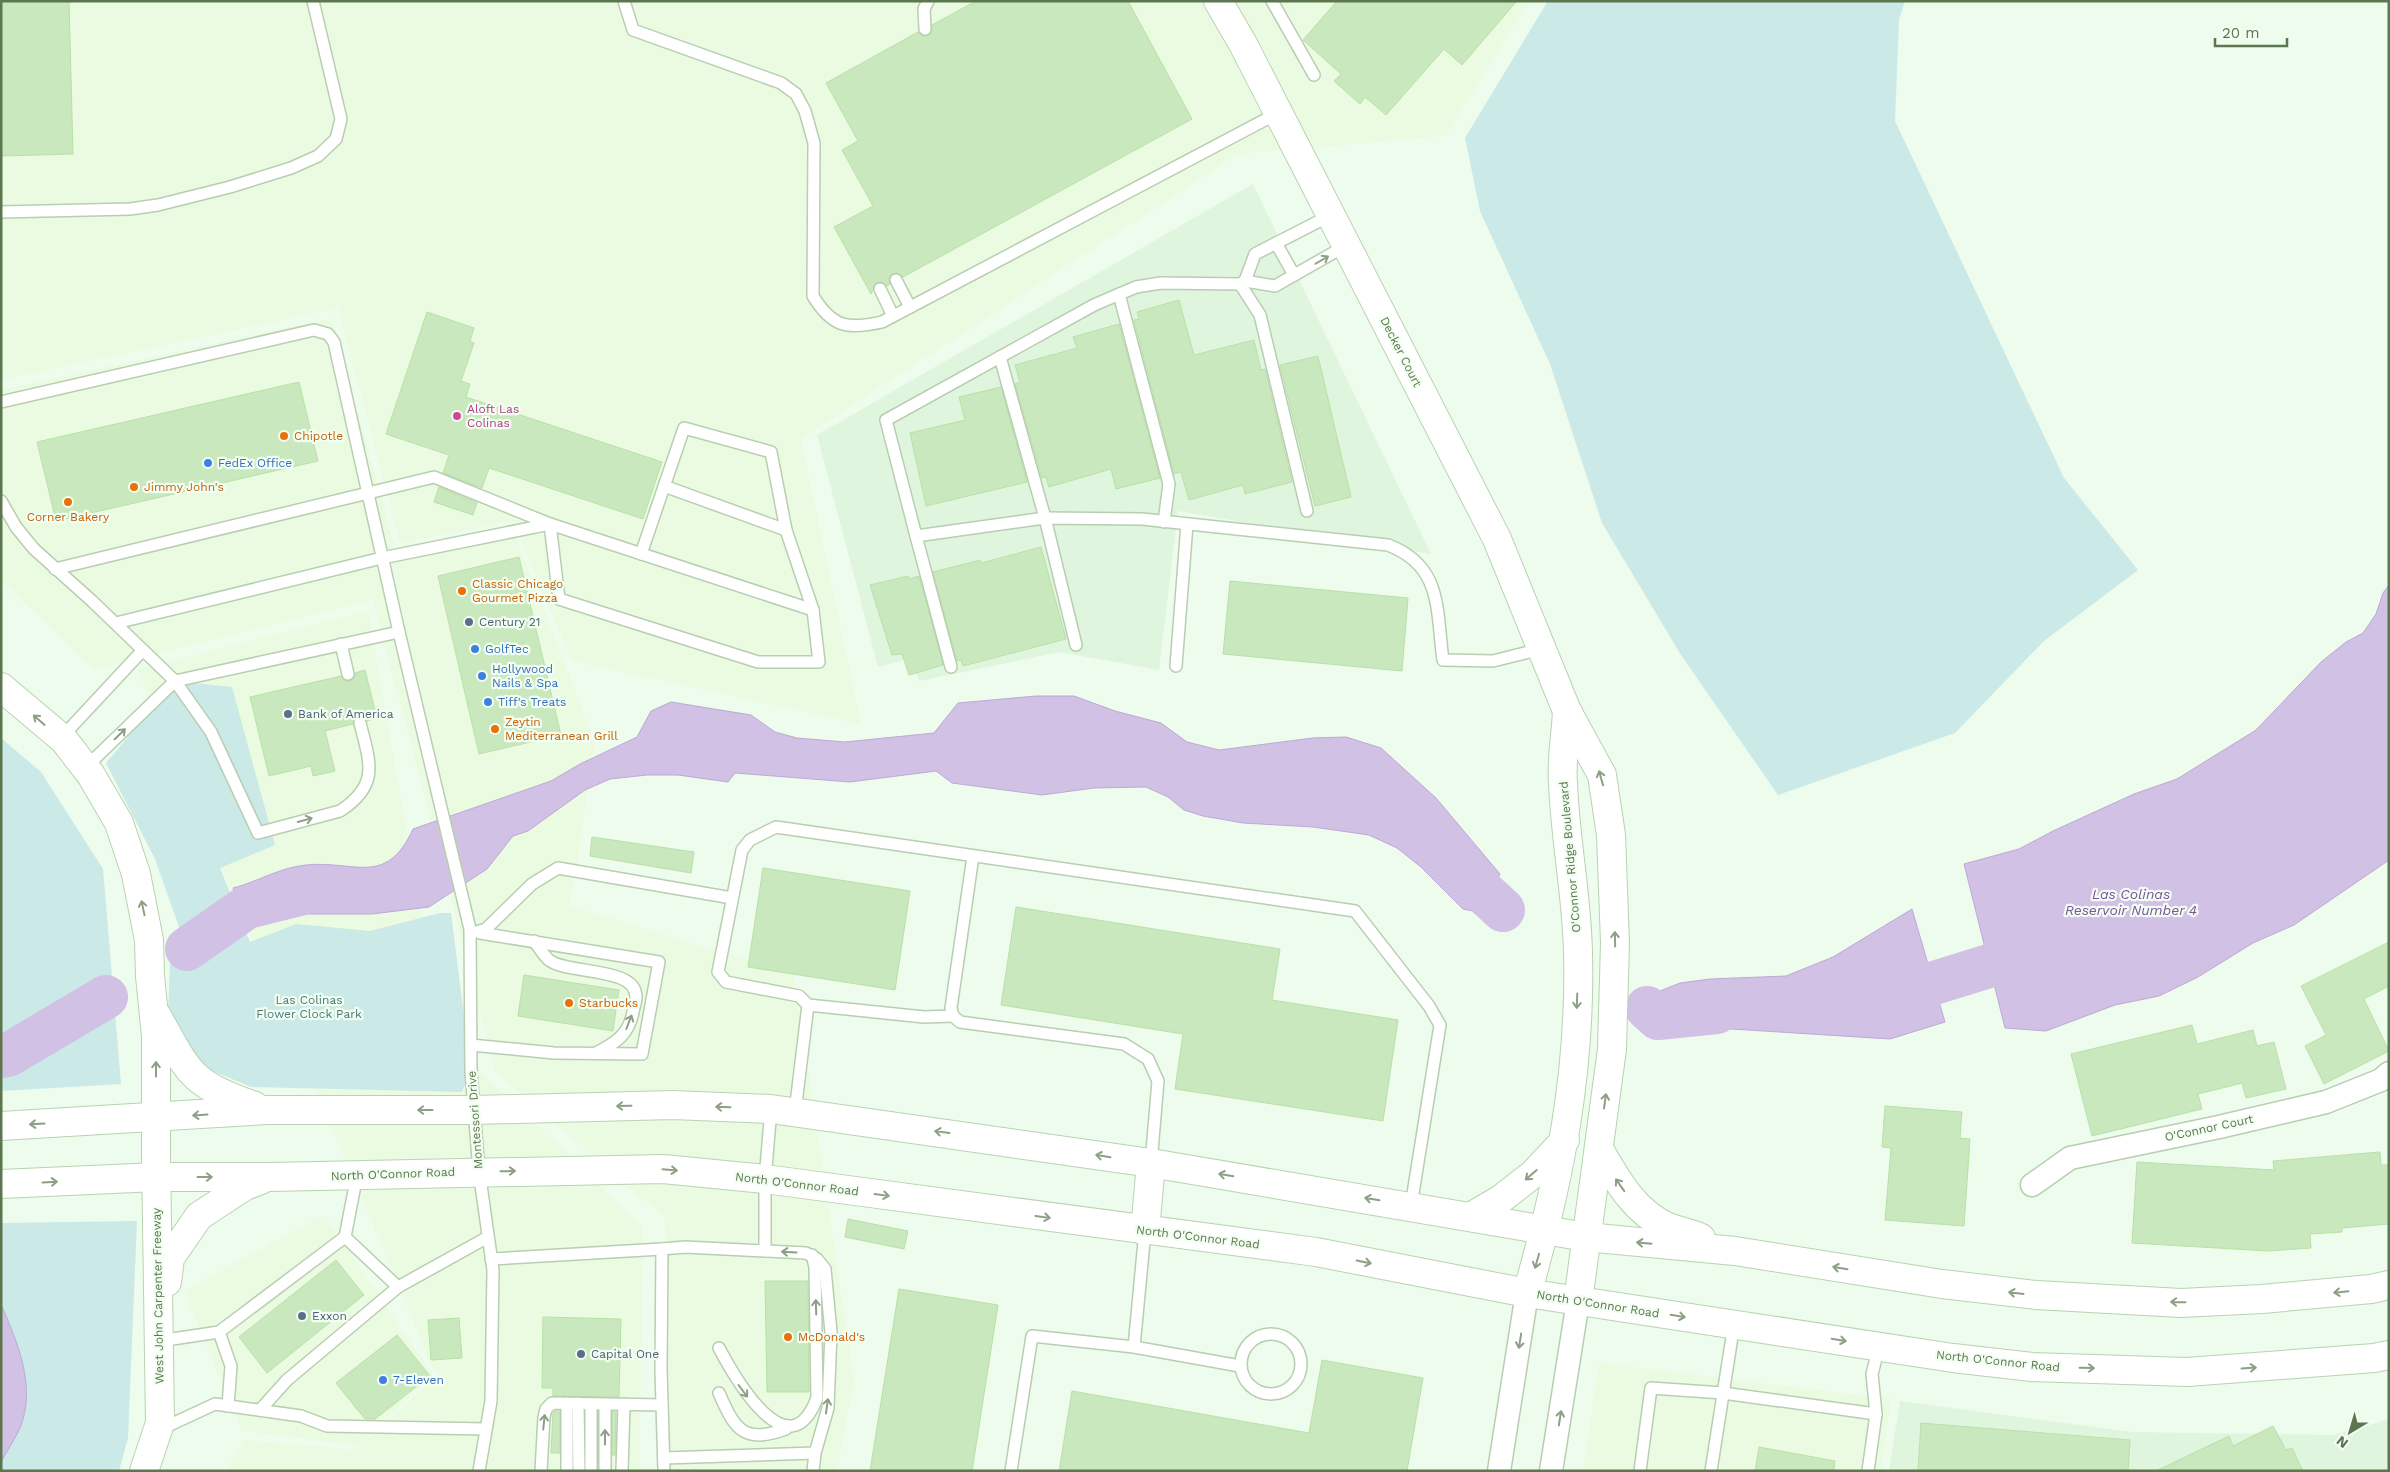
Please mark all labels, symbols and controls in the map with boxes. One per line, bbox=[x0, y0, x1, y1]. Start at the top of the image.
scale bar bbox=[2215, 15, 2288, 47]
text: 20 m bbox=[2222, 24, 2260, 42]
one-way arrow bbox=[1314, 254, 1328, 264]
street label: Decker Court bbox=[1377, 315, 1425, 389]
place label: Aloft Las Colinas bbox=[467, 402, 519, 430]
marker: Aloft Las Colinas bbox=[451, 410, 463, 422]
place label: Chipotle bbox=[294, 429, 343, 443]
marker: Chipotle bbox=[278, 430, 290, 442]
place label: FedEx Office bbox=[218, 456, 292, 470]
marker: FedEx Office bbox=[202, 457, 214, 469]
place label: Jimmy John's bbox=[144, 480, 224, 494]
marker: Jimmy John's bbox=[128, 481, 140, 493]
marker: Corner Bakery bbox=[62, 496, 74, 508]
place label: Corner Bakery bbox=[27, 510, 110, 524]
place label: Classic Chicago Gourmet Pizza bbox=[472, 577, 563, 605]
marker: Classic Chicago Gourmet Pizza bbox=[456, 585, 468, 597]
place label: Century 21 bbox=[479, 615, 541, 629]
marker: Century 21 bbox=[463, 616, 475, 628]
place label: GolfTec bbox=[485, 642, 529, 656]
marker: GolfTec bbox=[469, 643, 481, 655]
place label: Hollywood Nails & Spa bbox=[492, 662, 559, 690]
marker: Hollywood Nails & Spa bbox=[476, 670, 488, 682]
place label: Tiff's Treats bbox=[498, 695, 566, 709]
marker: Tiff's Treats bbox=[482, 696, 494, 708]
place label: Bank of America bbox=[298, 707, 394, 721]
marker: Bank of America bbox=[282, 708, 294, 720]
one-way arrow bbox=[33, 714, 46, 726]
place label: Zeytin Mediterranean Grill bbox=[505, 715, 618, 743]
marker: Zeytin Mediterranean Grill bbox=[489, 723, 501, 735]
one-way arrow bbox=[114, 728, 127, 740]
one-way arrow bbox=[1596, 770, 1606, 786]
street label: O'Connor Ridge Boulevard bbox=[1556, 781, 1584, 933]
one-way arrow bbox=[297, 815, 313, 825]
water label: Las Colinas Reservoir Number 4 bbox=[2065, 886, 2197, 918]
one-way arrow bbox=[137, 900, 147, 916]
one-way arrow bbox=[1610, 931, 1620, 948]
park label: Las Colinas Flower Clock Park bbox=[256, 993, 362, 1021]
one-way arrow bbox=[1572, 993, 1581, 1009]
place label: Starbucks bbox=[579, 996, 638, 1010]
marker: Starbucks bbox=[563, 997, 575, 1009]
one-way arrow bbox=[626, 1015, 635, 1030]
one-way arrow bbox=[151, 1062, 161, 1078]
street label: Montessori Drive bbox=[465, 1070, 485, 1170]
one-way arrow bbox=[1600, 1093, 1610, 1109]
one-way arrow bbox=[616, 1102, 632, 1111]
one-way arrow bbox=[715, 1102, 731, 1112]
one-way arrow bbox=[417, 1105, 434, 1115]
one-way arrow bbox=[192, 1110, 208, 1120]
street label: O'Connor Court bbox=[2163, 1112, 2255, 1144]
one-way arrow bbox=[30, 1120, 46, 1129]
one-way arrow bbox=[935, 1127, 951, 1137]
one-way arrow bbox=[1095, 1151, 1111, 1161]
street label: North O'Connor Road bbox=[331, 1165, 455, 1183]
one-way arrow bbox=[662, 1165, 678, 1174]
one-way arrow bbox=[500, 1166, 516, 1176]
street label: North O'Connor Road bbox=[734, 1169, 860, 1199]
one-way arrow bbox=[1525, 1169, 1538, 1180]
one-way arrow bbox=[1219, 1170, 1235, 1180]
one-way arrow bbox=[197, 1172, 213, 1182]
one-way arrow bbox=[42, 1177, 58, 1186]
one-way arrow bbox=[1615, 1178, 1625, 1192]
one-way arrow bbox=[874, 1190, 890, 1200]
one-way arrow bbox=[1365, 1194, 1381, 1204]
street label: West John Carpenter Freeway bbox=[149, 1207, 167, 1384]
one-way arrow bbox=[1035, 1212, 1051, 1222]
street label: North O'Connor Road bbox=[1135, 1222, 1261, 1252]
one-way arrow bbox=[1637, 1238, 1653, 1248]
one-way arrow bbox=[782, 1248, 798, 1257]
one-way arrow bbox=[1531, 1252, 1541, 1268]
one-way arrow bbox=[1356, 1257, 1372, 1267]
one-way arrow bbox=[1832, 1263, 1848, 1273]
street label: North O'Connor Road bbox=[1536, 1287, 1660, 1321]
one-way arrow bbox=[2333, 1287, 2349, 1297]
one-way arrow bbox=[2009, 1288, 2025, 1298]
one-way arrow bbox=[2171, 1297, 2187, 1307]
one-way arrow bbox=[811, 1299, 821, 1316]
place label: Exxon bbox=[312, 1309, 347, 1323]
marker: Exxon bbox=[296, 1310, 308, 1322]
one-way arrow bbox=[1670, 1311, 1686, 1321]
place label: McDonald's bbox=[798, 1330, 865, 1344]
marker: McDonald's bbox=[782, 1331, 794, 1343]
one-way arrow bbox=[1514, 1333, 1524, 1349]
one-way arrow bbox=[1831, 1336, 1847, 1346]
place label: Capital One bbox=[591, 1347, 659, 1361]
marker: Capital One bbox=[575, 1348, 587, 1360]
street label: North O'Connor Road bbox=[1935, 1348, 2061, 1374]
one-way arrow bbox=[2078, 1363, 2095, 1373]
one-way arrow bbox=[2241, 1363, 2257, 1372]
place label: 7-Eleven bbox=[393, 1373, 444, 1387]
marker: 7-Eleven bbox=[377, 1374, 389, 1386]
one-way arrow bbox=[738, 1384, 748, 1398]
one-way arrow bbox=[822, 1398, 832, 1414]
north arrow bbox=[2325, 1407, 2375, 1457]
one-way arrow bbox=[1555, 1410, 1565, 1426]
one-way arrow bbox=[539, 1414, 549, 1430]
one-way arrow bbox=[600, 1430, 610, 1446]
text: N bbox=[2333, 1433, 2351, 1452]

